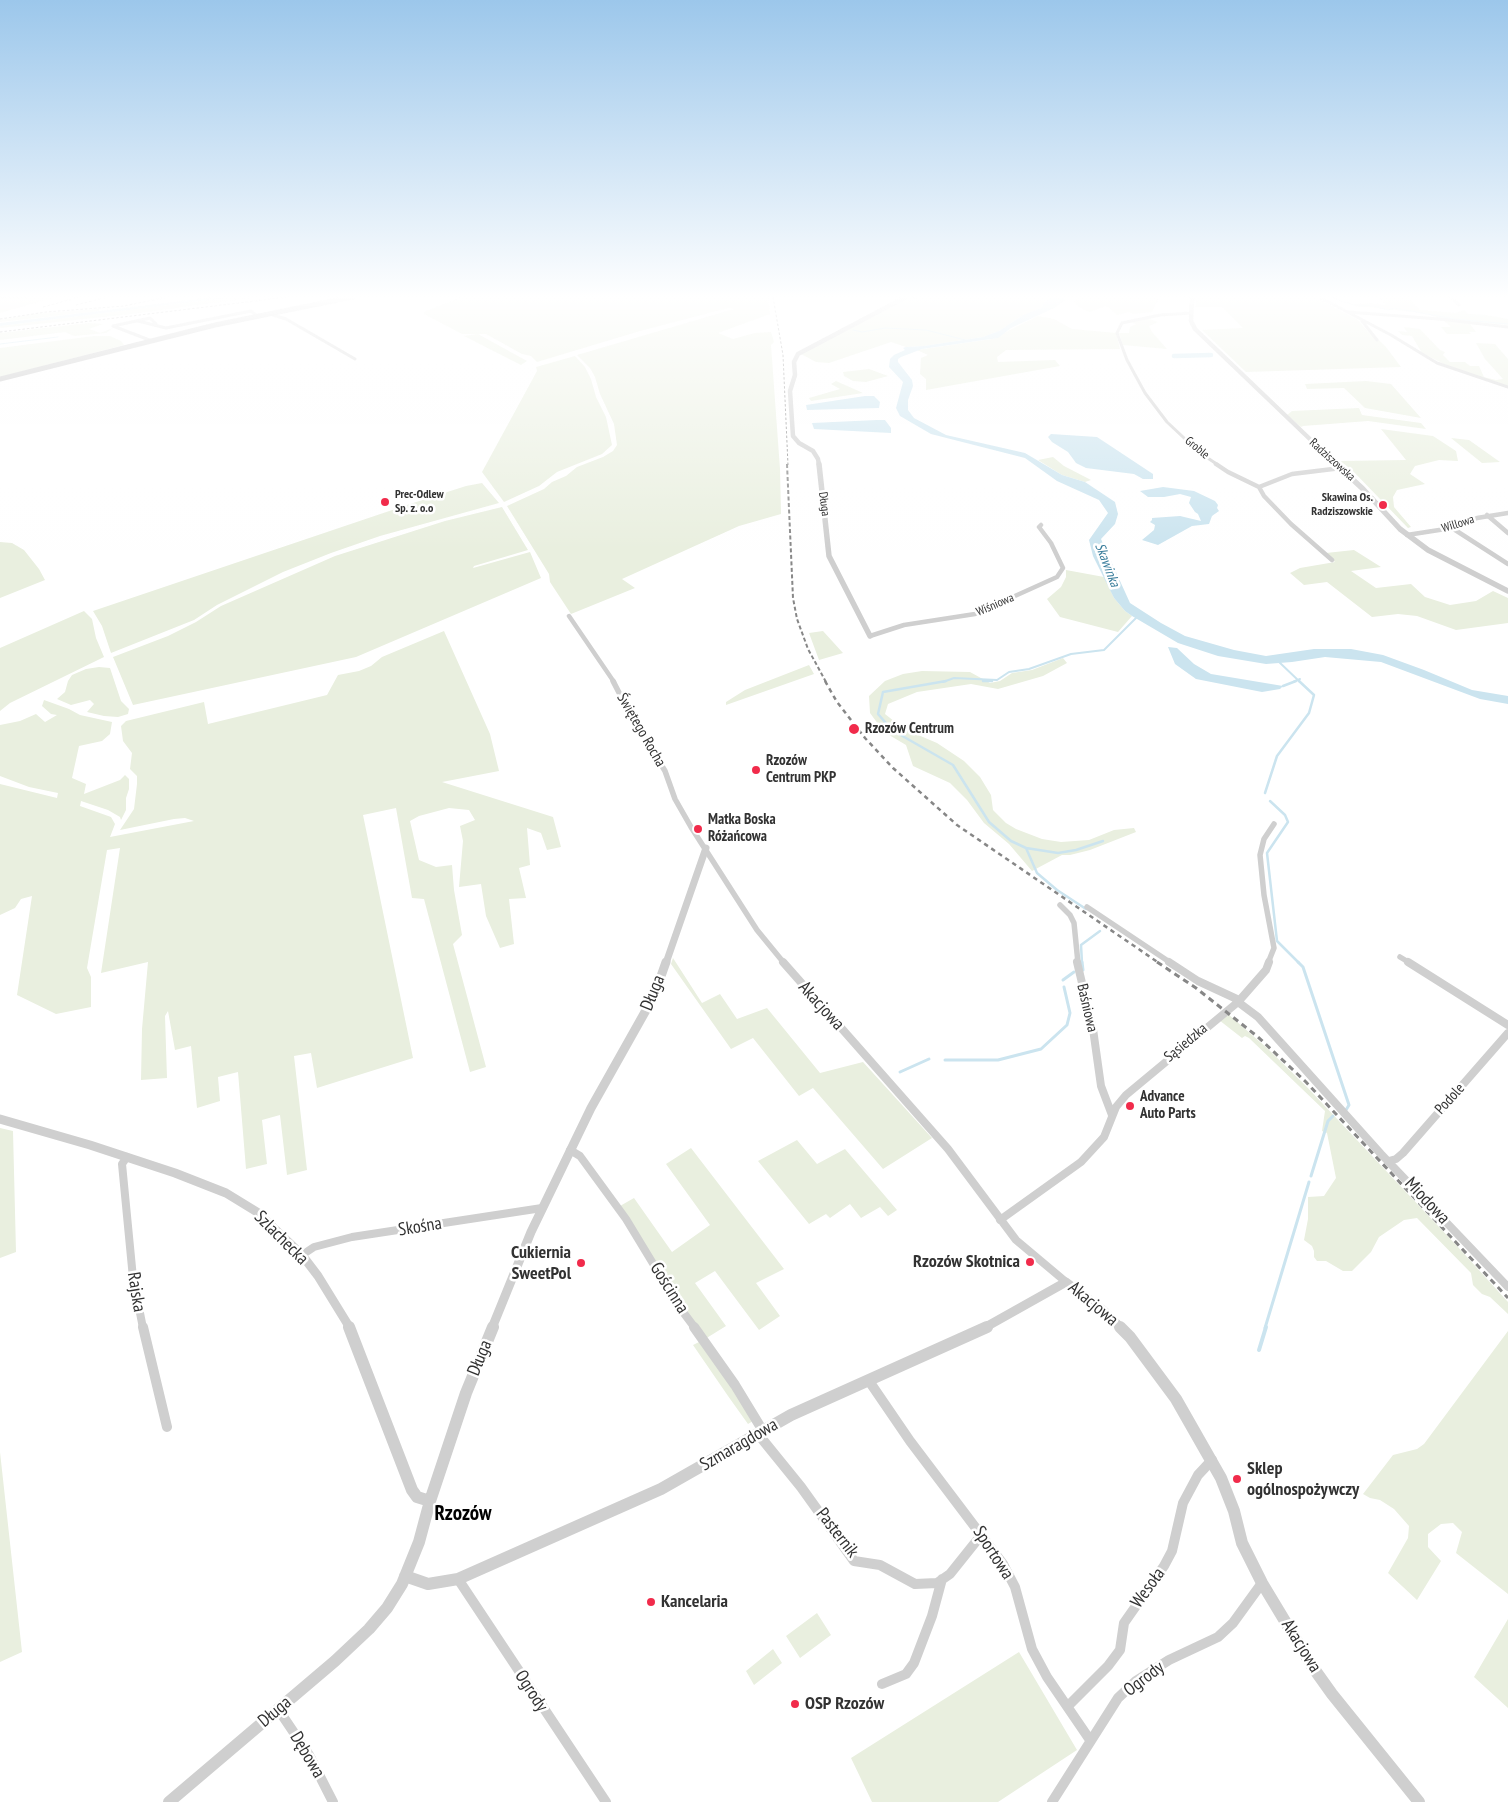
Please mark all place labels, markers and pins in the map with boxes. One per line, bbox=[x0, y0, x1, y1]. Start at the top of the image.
place label: Prec-Odlew Sp. z. o.o bbox=[395, 488, 444, 516]
place label: Skawina Os. Radziszowskie bbox=[1311, 491, 1373, 519]
marker: Prec-Odlew Sp. z. o.o bbox=[379, 496, 391, 508]
marker: Skawina Os. Radziszowskie bbox=[1377, 499, 1389, 511]
place label: Rzozów Centrum bbox=[865, 720, 954, 738]
marker: Rzozów Centrum bbox=[847, 722, 861, 736]
place label: Rzozów Centrum PKP bbox=[766, 752, 836, 787]
marker: Rzozów Centrum PKP bbox=[750, 764, 762, 776]
place label: Matka Boska Różańcowa bbox=[708, 811, 776, 846]
marker: Matka Boska Różańcowa bbox=[692, 823, 704, 835]
place label: Advance Auto Parts bbox=[1140, 1088, 1196, 1123]
marker: Advance Auto Parts bbox=[1124, 1100, 1136, 1112]
place label: Cukiernia SweetPol bbox=[511, 1242, 571, 1284]
place label: Rzozów Skotnica bbox=[913, 1251, 1020, 1273]
marker: Rzozów Skotnica bbox=[1024, 1256, 1036, 1268]
marker: Cukiernia SweetPol bbox=[575, 1257, 587, 1269]
place label: Sklep ogólnospożywczy bbox=[1247, 1458, 1359, 1500]
marker: Sklep ogólnospożywczy bbox=[1231, 1473, 1243, 1485]
place label: Kancelaria bbox=[661, 1591, 728, 1613]
marker: Kancelaria bbox=[645, 1596, 657, 1608]
place label: OSP Rzozów bbox=[805, 1693, 884, 1715]
marker: OSP Rzozów bbox=[789, 1698, 801, 1710]

